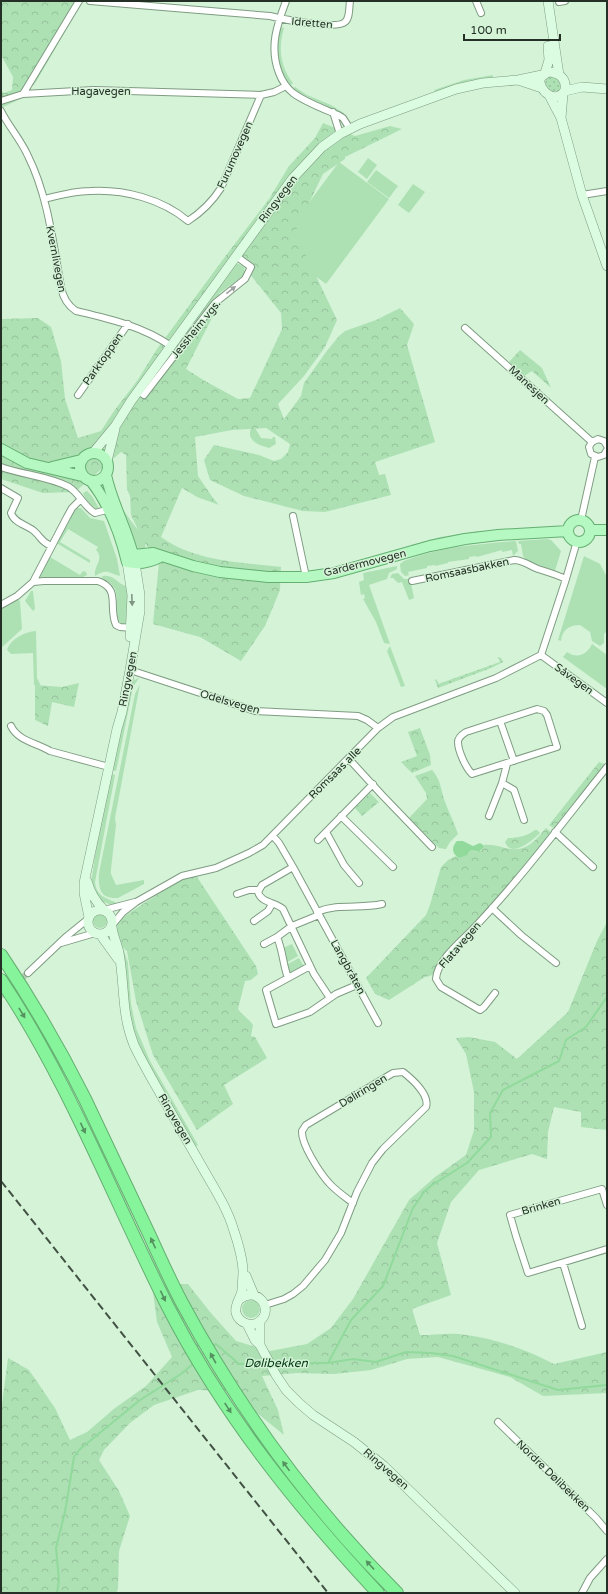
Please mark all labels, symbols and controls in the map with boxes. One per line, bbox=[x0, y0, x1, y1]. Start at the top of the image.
street label: Idretten bbox=[291, 15, 333, 31]
scale bar bbox=[464, 16, 560, 42]
text: 100 m bbox=[470, 23, 507, 37]
street label: Hagavegen bbox=[71, 85, 131, 98]
street label: Furumovegen bbox=[214, 119, 256, 191]
street label: Ringvegen bbox=[256, 173, 300, 225]
street label: Kvernlivegen bbox=[43, 225, 69, 293]
one-way arrow bbox=[225, 286, 236, 295]
street label: Jessheim vgs. bbox=[168, 297, 224, 361]
street label: Parktoppen bbox=[80, 330, 126, 388]
street label: Manesjen bbox=[506, 363, 552, 407]
street label: Gardermovegen bbox=[322, 546, 408, 580]
street label: Romsaasbakken bbox=[424, 555, 510, 585]
one-way arrow bbox=[129, 594, 135, 607]
street label: Ringvegen bbox=[116, 650, 140, 708]
street label: Såvegen bbox=[552, 661, 596, 697]
street label: Odelsvegen bbox=[199, 687, 261, 717]
street label: Romsaas alle bbox=[306, 744, 364, 802]
street label: Flatavegen bbox=[436, 919, 484, 971]
street label: Langbråten bbox=[328, 937, 368, 997]
one-way arrow bbox=[18, 1008, 26, 1018]
street label: Døliringen bbox=[337, 1072, 389, 1110]
street label: Ringvegen bbox=[155, 1091, 195, 1147]
one-way arrow bbox=[80, 1122, 86, 1134]
street label: Brinken bbox=[520, 1194, 562, 1218]
one-way arrow bbox=[150, 1237, 156, 1249]
one-way arrow bbox=[160, 1290, 166, 1302]
one-way arrow bbox=[210, 1352, 217, 1364]
water label: Dølibekken bbox=[244, 1356, 308, 1370]
one-way arrow bbox=[225, 1402, 232, 1414]
street label: Nordre Dølibekken bbox=[513, 1437, 593, 1515]
street label: Ringvegen bbox=[361, 1446, 411, 1492]
one-way arrow bbox=[282, 1460, 290, 1471]
one-way arrow bbox=[366, 1560, 375, 1570]

